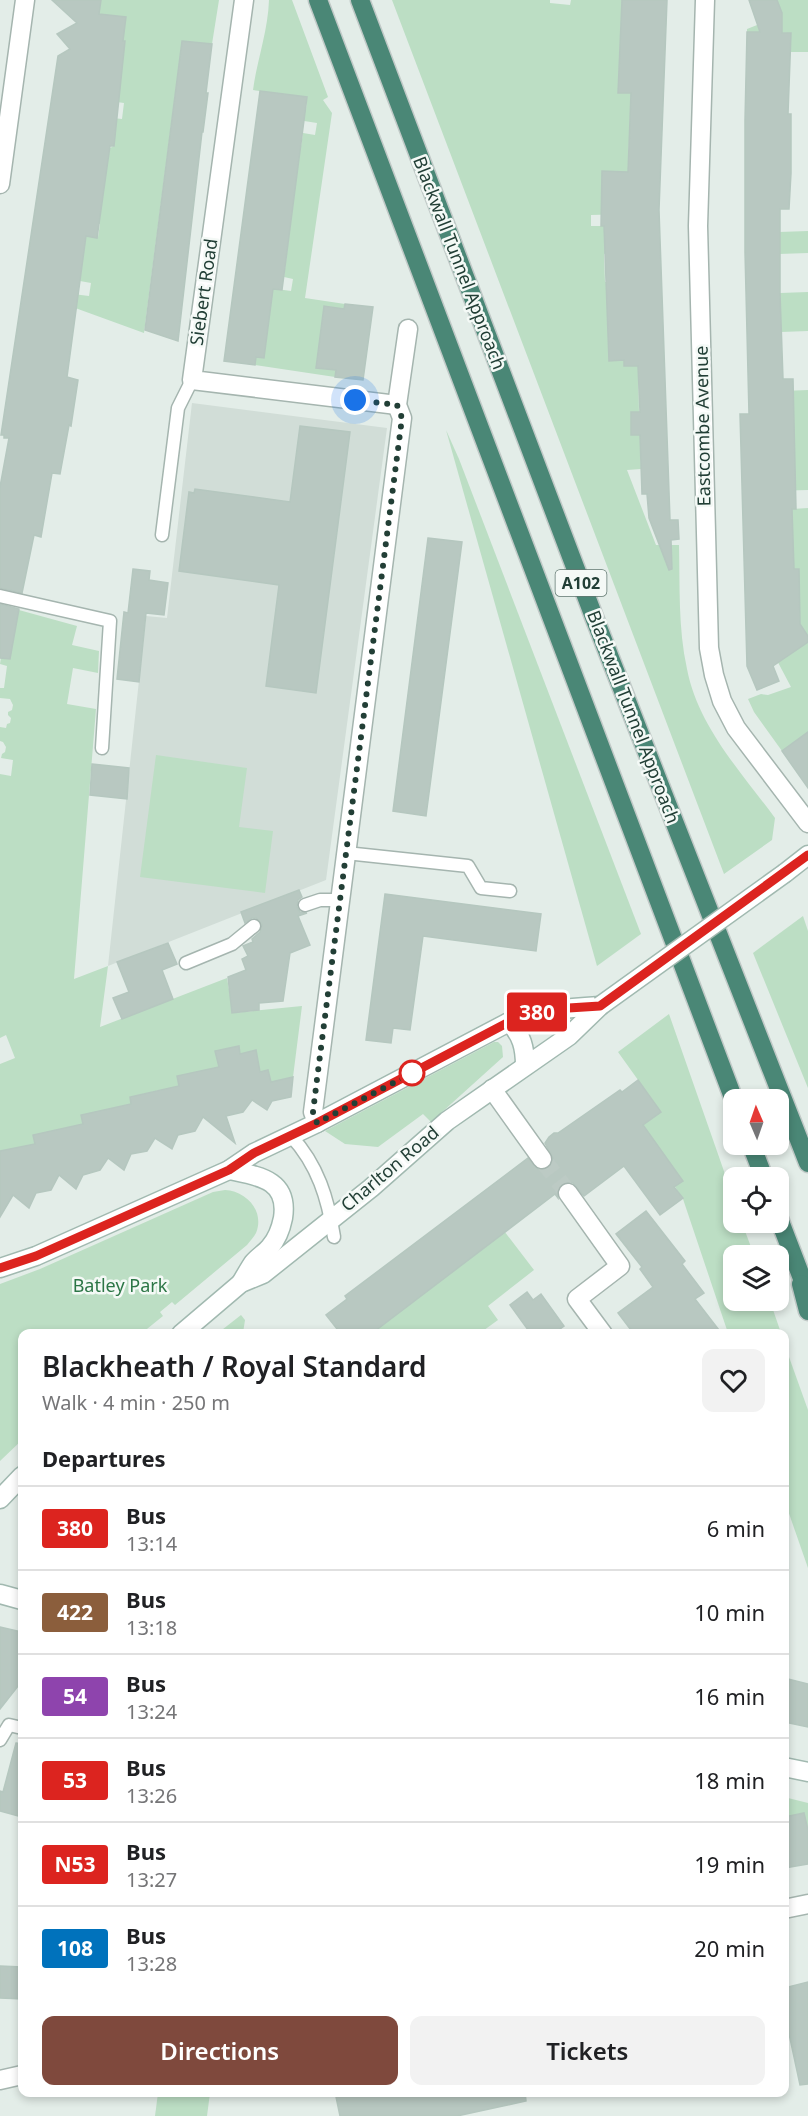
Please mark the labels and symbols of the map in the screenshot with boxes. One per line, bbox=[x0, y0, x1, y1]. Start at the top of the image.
street label: Blackwall Tunnel Approach bbox=[408, 153, 512, 373]
street label: Siebert Road bbox=[184, 237, 222, 347]
street label: Eastcombe Avenue bbox=[689, 345, 715, 507]
your location bbox=[340, 385, 370, 415]
road number: A102 bbox=[556, 570, 606, 596]
street label: Blackwall Tunnel Approach bbox=[582, 607, 686, 827]
line badge: 380 bbox=[502, 992, 572, 1032]
unlabelled marker bbox=[399, 1060, 425, 1086]
north arrow bbox=[723, 1089, 789, 1155]
street label: Charlton Road bbox=[335, 1120, 443, 1216]
park label: Batley Park bbox=[73, 1273, 168, 1297]

